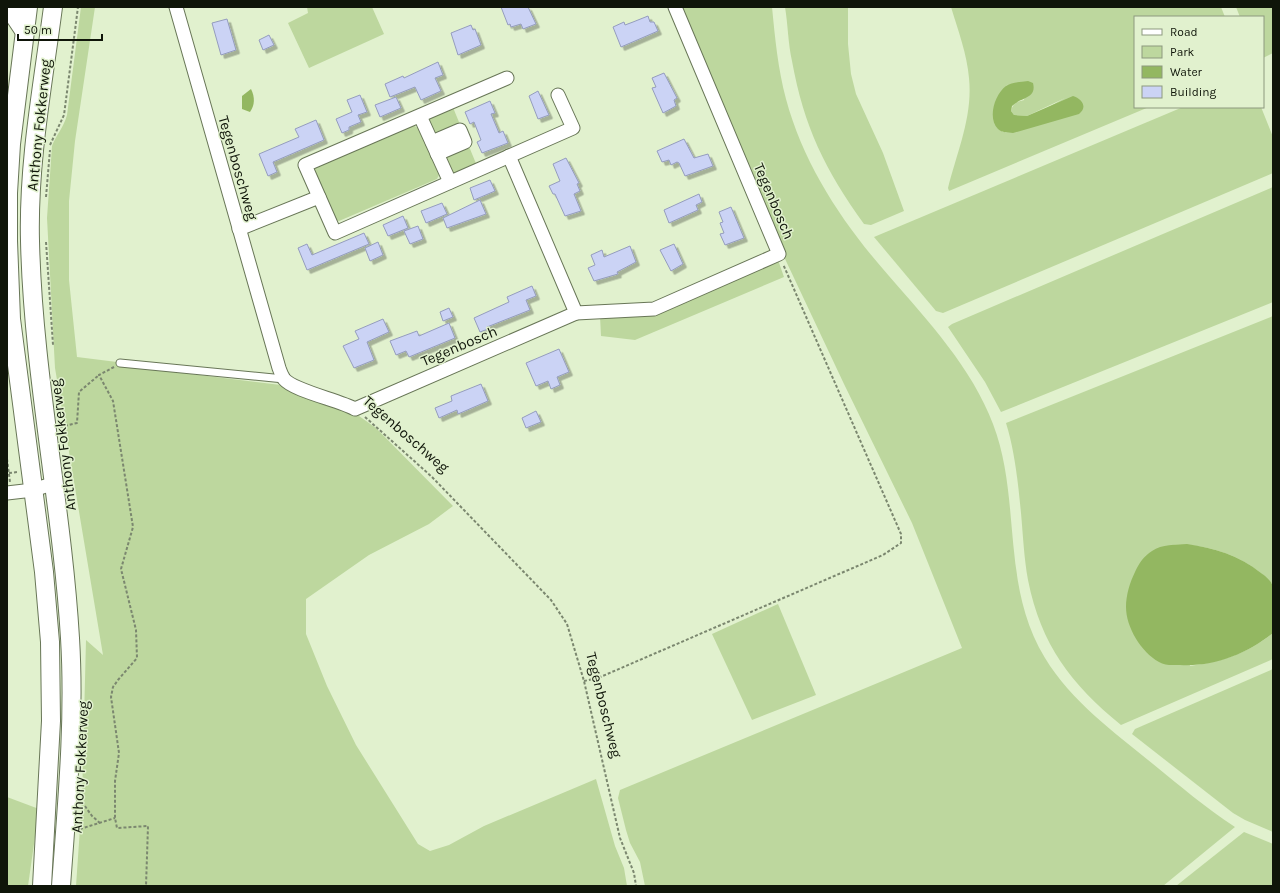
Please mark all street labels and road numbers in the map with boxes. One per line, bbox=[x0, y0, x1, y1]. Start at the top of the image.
street label: Anthony Fokkerweg bbox=[23, 57, 55, 192]
street label: Tegenboschweg bbox=[214, 114, 262, 223]
street label: Tegenbosch bbox=[750, 160, 798, 242]
street label: Tegenbosch bbox=[418, 322, 500, 370]
street label: Anthony Fokkerweg bbox=[46, 377, 80, 512]
street label: Tegenboschweg bbox=[359, 392, 453, 477]
street label: Tegenboschweg bbox=[582, 650, 626, 760]
street label: Anthony Fokkerweg bbox=[68, 700, 92, 834]

